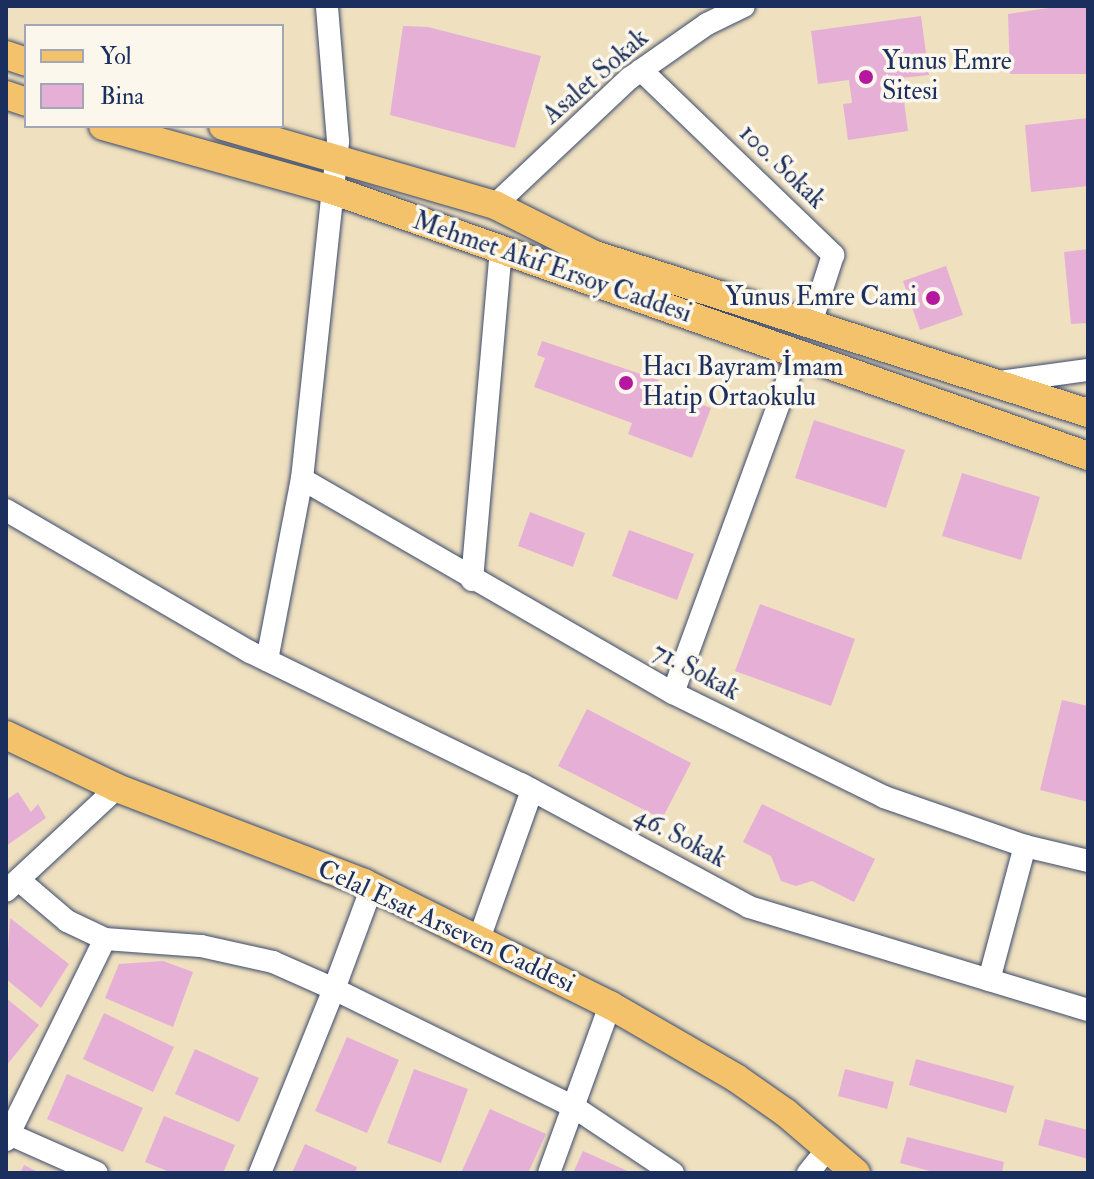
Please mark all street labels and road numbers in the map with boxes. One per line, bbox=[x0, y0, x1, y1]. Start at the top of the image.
street label: Asalet Sokak bbox=[537, 23, 655, 131]
street label: 100. Sokak bbox=[732, 118, 832, 216]
street label: Mehmet Akif Ersoy Caddesi bbox=[409, 206, 695, 330]
street label: 71. Sokak bbox=[647, 636, 745, 708]
street label: 46. Sokak bbox=[629, 801, 731, 875]
street label: Celal Esat Arseven Caddesi bbox=[312, 854, 580, 1000]

